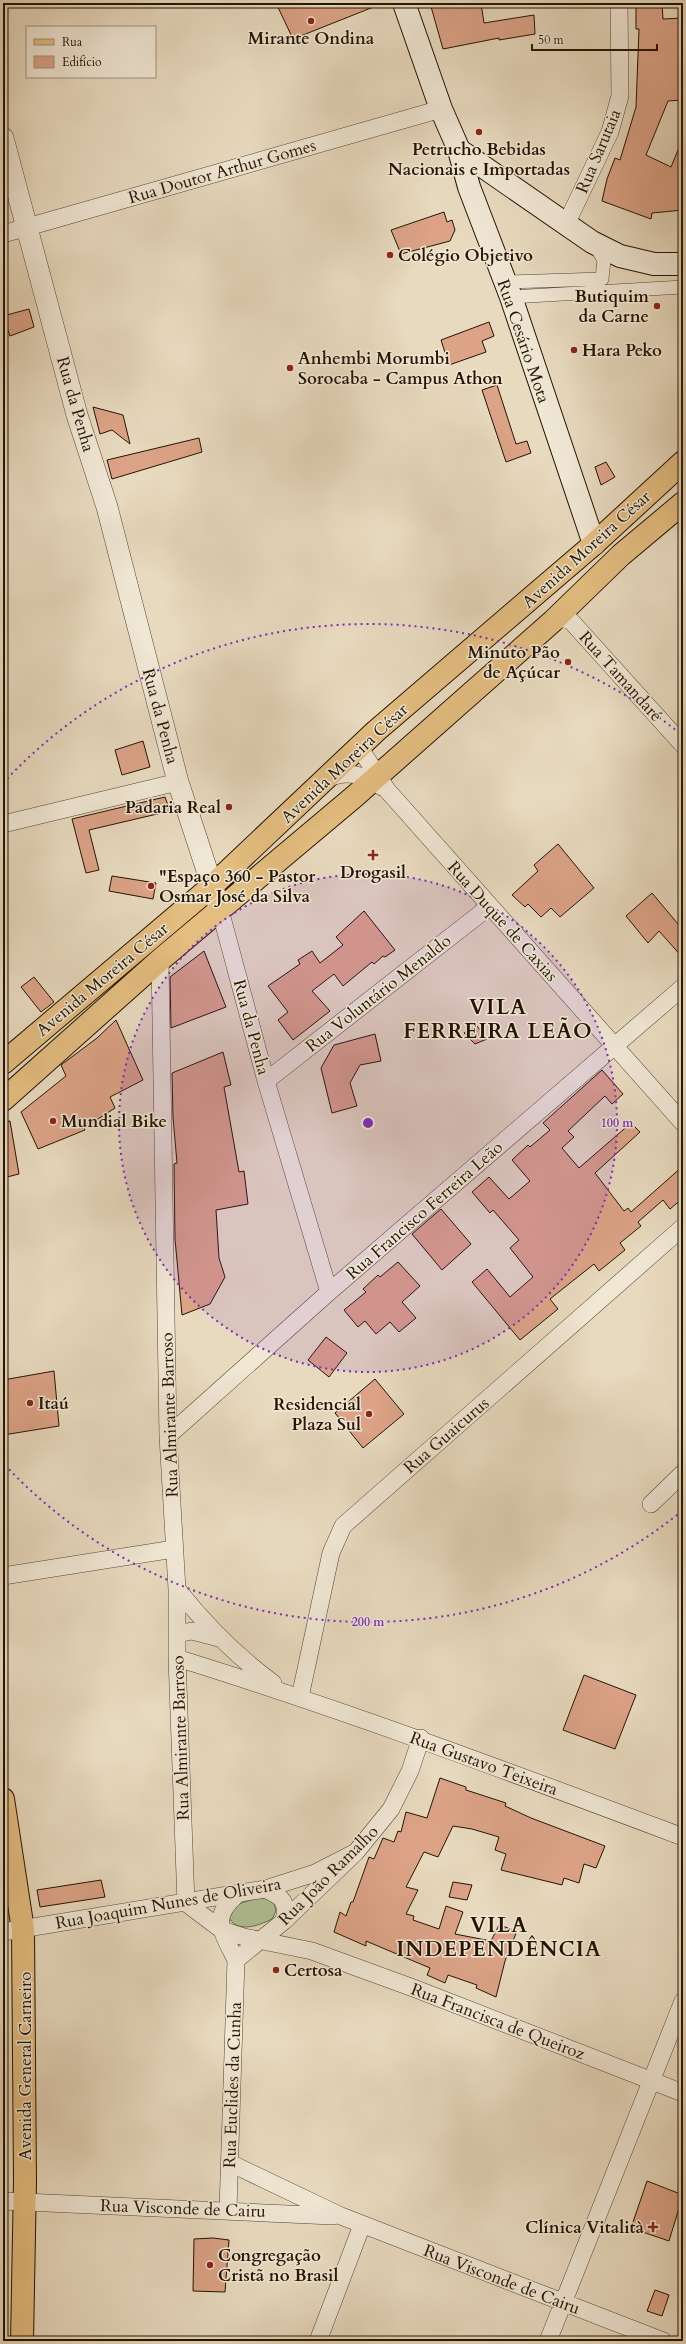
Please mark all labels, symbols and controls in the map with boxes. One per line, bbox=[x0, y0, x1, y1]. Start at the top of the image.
marker: Mirante Ondina bbox=[306, 16, 316, 26]
legend bbox=[26, 26, 156, 78]
scale bar bbox=[532, 26, 657, 52]
place label: Mirante Ondina bbox=[248, 27, 375, 50]
text: 50 m bbox=[538, 32, 565, 48]
text: Rua bbox=[62, 34, 83, 50]
text: Edifício bbox=[62, 54, 102, 70]
street label: Rua Sarutaia bbox=[570, 105, 627, 197]
marker: Petrucho Bebidas Nacionais e Importadas bbox=[474, 127, 484, 137]
street label: Rua Doutor Arthur Gomes bbox=[126, 134, 319, 209]
place label: Petrucho Bebidas Nacionais e Importadas bbox=[388, 138, 570, 181]
place label: Colégio Objetivo bbox=[398, 244, 533, 267]
marker: Colégio Objetivo bbox=[385, 250, 395, 260]
street label: Rua Cesário Mota bbox=[492, 276, 556, 407]
place label: Butiquim da Carne bbox=[575, 285, 649, 328]
marker: Butiquim da Carne bbox=[652, 301, 662, 311]
place label: Hara Peko bbox=[582, 339, 662, 362]
marker: Hara Peko bbox=[569, 345, 579, 355]
place label: Anhembi Morumbi Sorocaba - Campus Athon bbox=[298, 347, 503, 390]
street label: Rua da Penha bbox=[51, 354, 100, 455]
marker: Anhembi Morumbi Sorocaba - Campus Athon bbox=[285, 363, 295, 373]
street label: Avenida Moreira César bbox=[517, 485, 656, 613]
street label: Rua Tamandaré bbox=[574, 626, 667, 727]
place label: Minuto Pão de Açúcar bbox=[468, 641, 560, 684]
marker: Minuto Pão de Açúcar bbox=[563, 657, 573, 667]
street label: Rua da Penha bbox=[137, 666, 184, 767]
street label: Avenida Moreira César bbox=[276, 698, 413, 828]
place label: Padaria Real bbox=[125, 796, 221, 819]
marker: Padaria Real bbox=[224, 802, 234, 812]
marker: Drogasil bbox=[368, 850, 378, 860]
street label: Rua Duque de Caxias bbox=[442, 856, 563, 987]
place label: Drogasil bbox=[340, 861, 406, 884]
place label: "Espaço 360 - Pastor Osmar José da Silva bbox=[159, 865, 315, 908]
marker: "Espaço 360 - Pastor Osmar José da Silva bbox=[146, 881, 156, 891]
street label: Avenida Moreira César bbox=[31, 917, 174, 1041]
street label: Rua Voluntário Menaldo bbox=[301, 929, 456, 1057]
street label: Rua da Penha bbox=[228, 977, 275, 1078]
district label: VILA FERREIRA LEÃO bbox=[403, 993, 593, 1046]
place label: Mundial Bike bbox=[61, 1110, 167, 1133]
text: 100 m bbox=[601, 1115, 634, 1131]
marker: Mundial Bike bbox=[48, 1116, 58, 1126]
centre of rings bbox=[361, 1116, 375, 1130]
street label: Rua Francisco Ferreira Leão bbox=[341, 1136, 508, 1285]
street label: Rua Almirante Barroso bbox=[155, 1332, 184, 1498]
place label: Itaú bbox=[38, 1392, 69, 1415]
street label: Rua Guaicurus bbox=[399, 1392, 494, 1479]
place label: Residencial Plaza Sul bbox=[273, 1393, 361, 1436]
marker: Itaú bbox=[25, 1398, 35, 1408]
marker: Residencial Plaza Sul bbox=[364, 1409, 374, 1419]
text: 200 m bbox=[352, 1614, 385, 1630]
street label: Rua Almirante Barroso bbox=[166, 1655, 195, 1821]
street label: Rua Gustavo Teixeira bbox=[407, 1726, 562, 1801]
street label: Rua João Ramalho bbox=[273, 1820, 383, 1930]
street label: Rua Joaquim Nunes de Oliveira bbox=[53, 1872, 283, 1935]
district label: VILA INDEPENDÊNCIA bbox=[396, 1911, 602, 1964]
place label: Certosa bbox=[284, 1959, 343, 1982]
marker: Certosa bbox=[271, 1965, 281, 1975]
street label: Avenida General Carneiro bbox=[14, 1972, 37, 2160]
street label: Rua Francisca de Queiroz bbox=[408, 1978, 588, 2065]
street label: Rua Euclides da Cunha bbox=[218, 2001, 247, 2169]
street label: Rua Visconde de Cairu bbox=[100, 2194, 266, 2223]
place label: Clínica Vitalità bbox=[525, 2216, 645, 2239]
marker: Clínica Vitalità bbox=[647, 2221, 659, 2233]
street label: Rua Visconde de Cairu bbox=[420, 2239, 583, 2320]
place label: Congregação Cristã no Brasil bbox=[218, 2244, 338, 2287]
marker: Congregação Cristã no Brasil bbox=[205, 2260, 215, 2270]

